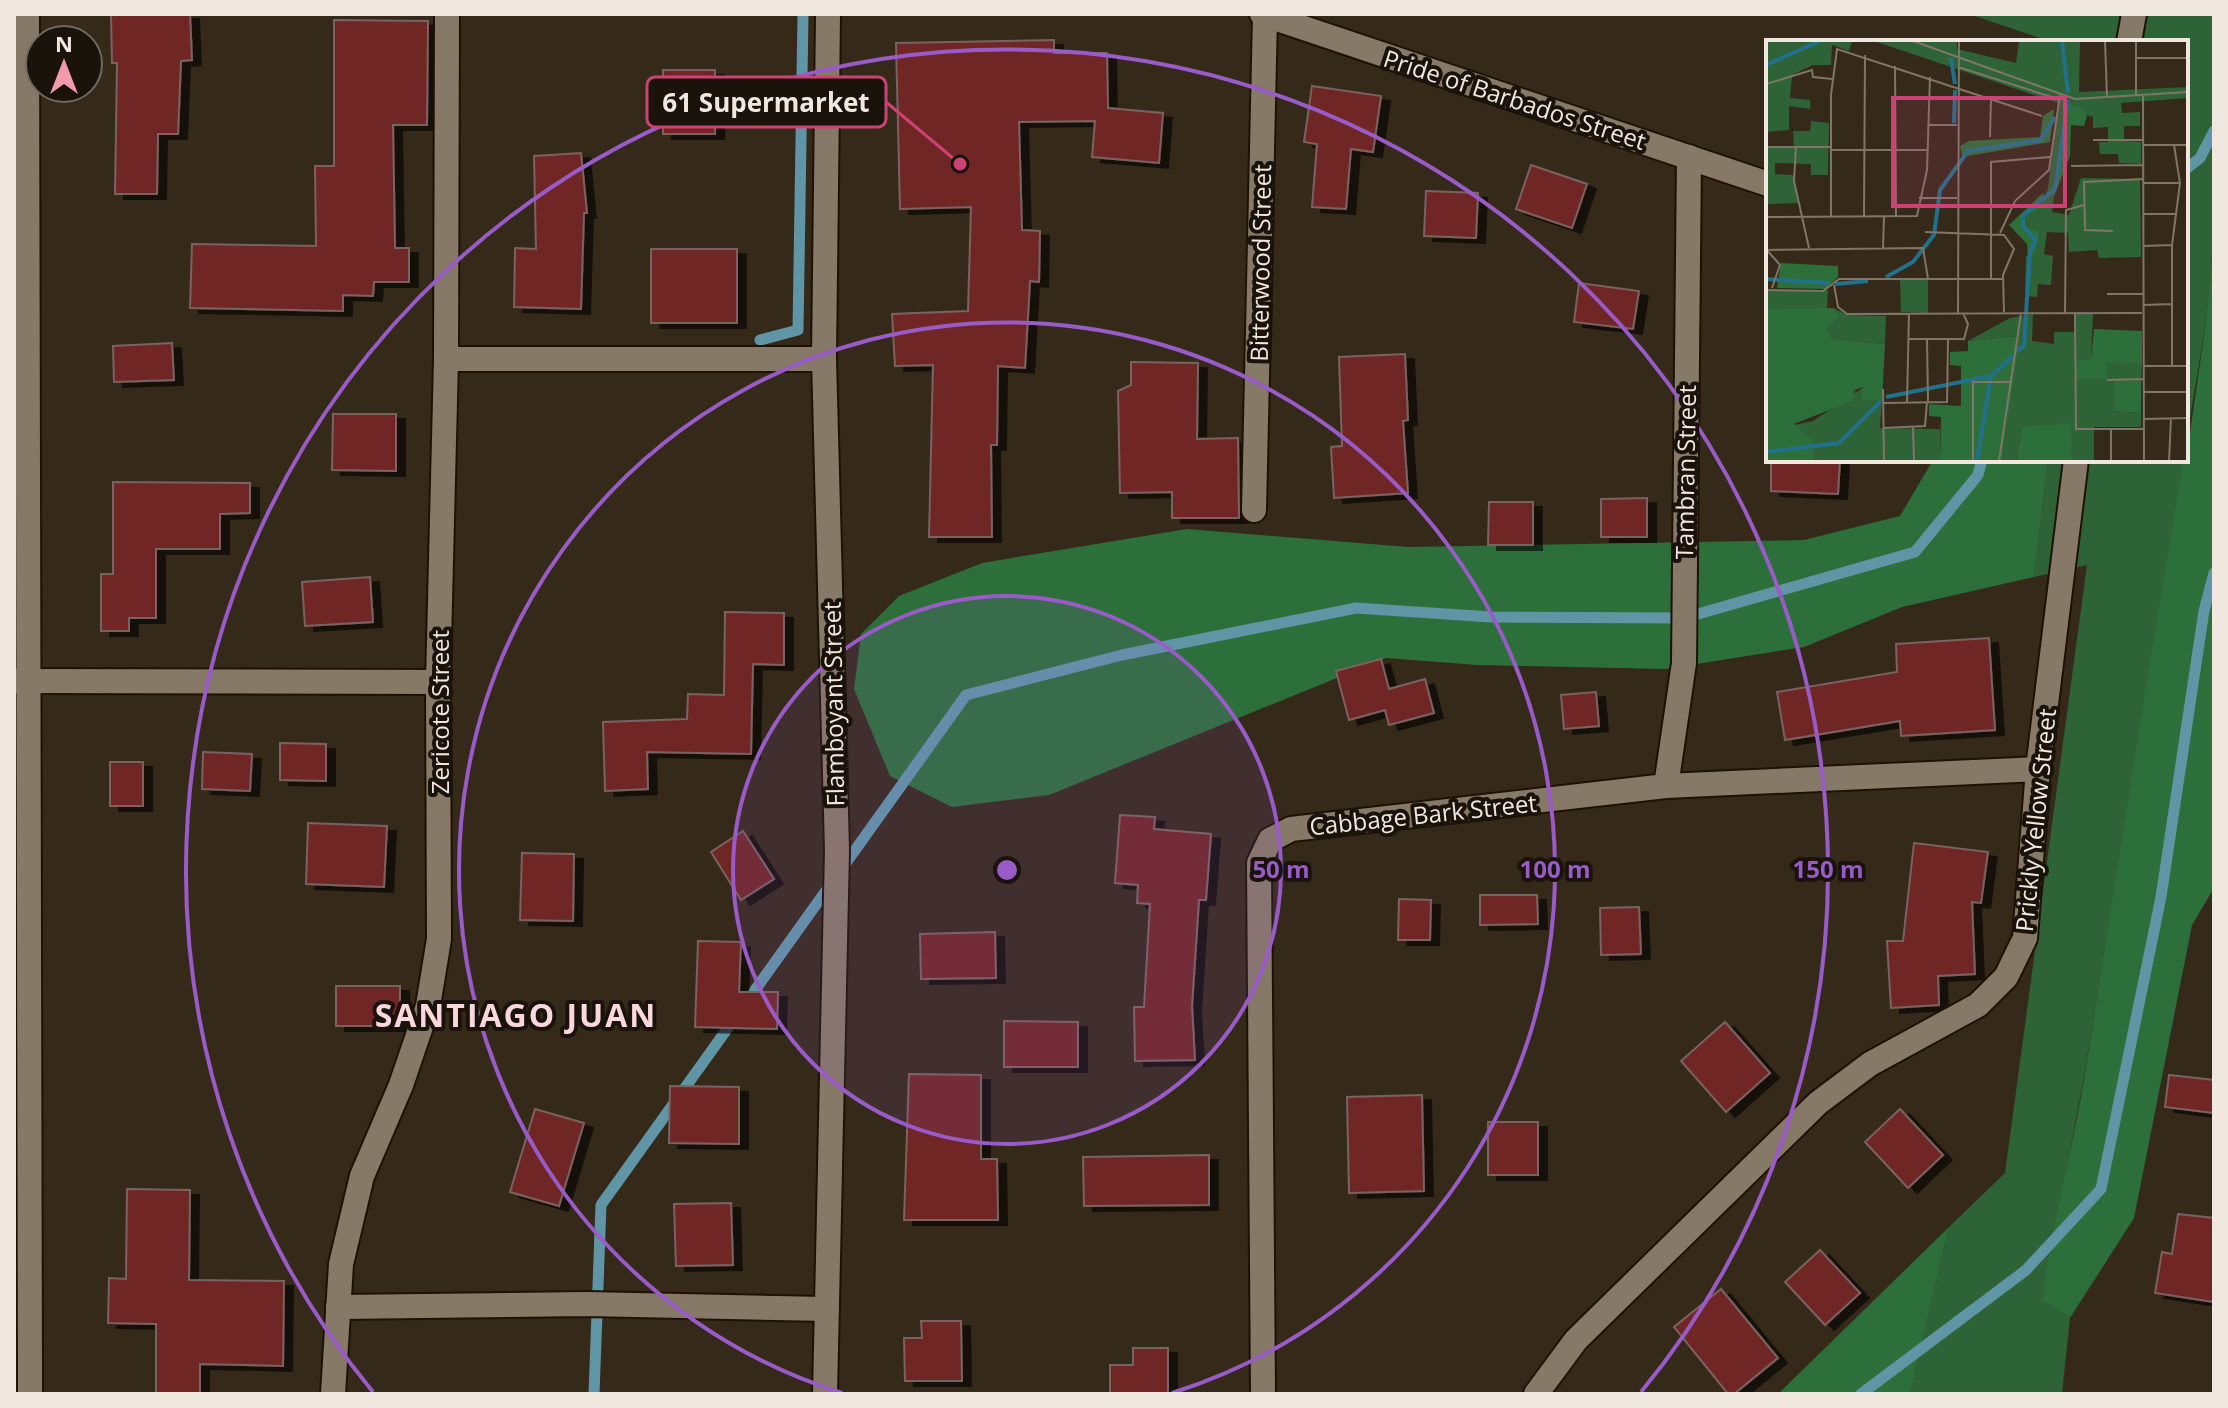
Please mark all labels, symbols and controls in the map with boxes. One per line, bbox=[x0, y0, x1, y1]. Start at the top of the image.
north arrow bbox=[24, 24, 104, 104]
text: N bbox=[55, 28, 73, 58]
inset map bbox=[1766, 40, 2188, 462]
street label: Pride of Barbados Street bbox=[1380, 41, 1650, 157]
callout: 61 Supermarket bbox=[647, 77, 886, 127]
text: 61 Supermarket bbox=[662, 84, 870, 120]
street label: Bitterwood Street bbox=[1242, 164, 1278, 362]
street label: Tambran Street bbox=[1667, 384, 1703, 560]
street label: Flamboyant Street bbox=[815, 601, 851, 807]
street label: Zericote Street bbox=[423, 630, 456, 794]
street label: Prickly Yellow Street bbox=[2007, 707, 2063, 933]
street label: Cabbage Bark Street bbox=[1308, 786, 1538, 842]
text: 50 m bbox=[1252, 852, 1310, 885]
text: 100 m bbox=[1520, 852, 1590, 885]
text: 150 m bbox=[1793, 852, 1863, 885]
centre of rings bbox=[993, 856, 1021, 884]
district label: SANTIAGO JUAN bbox=[375, 993, 657, 1036]

